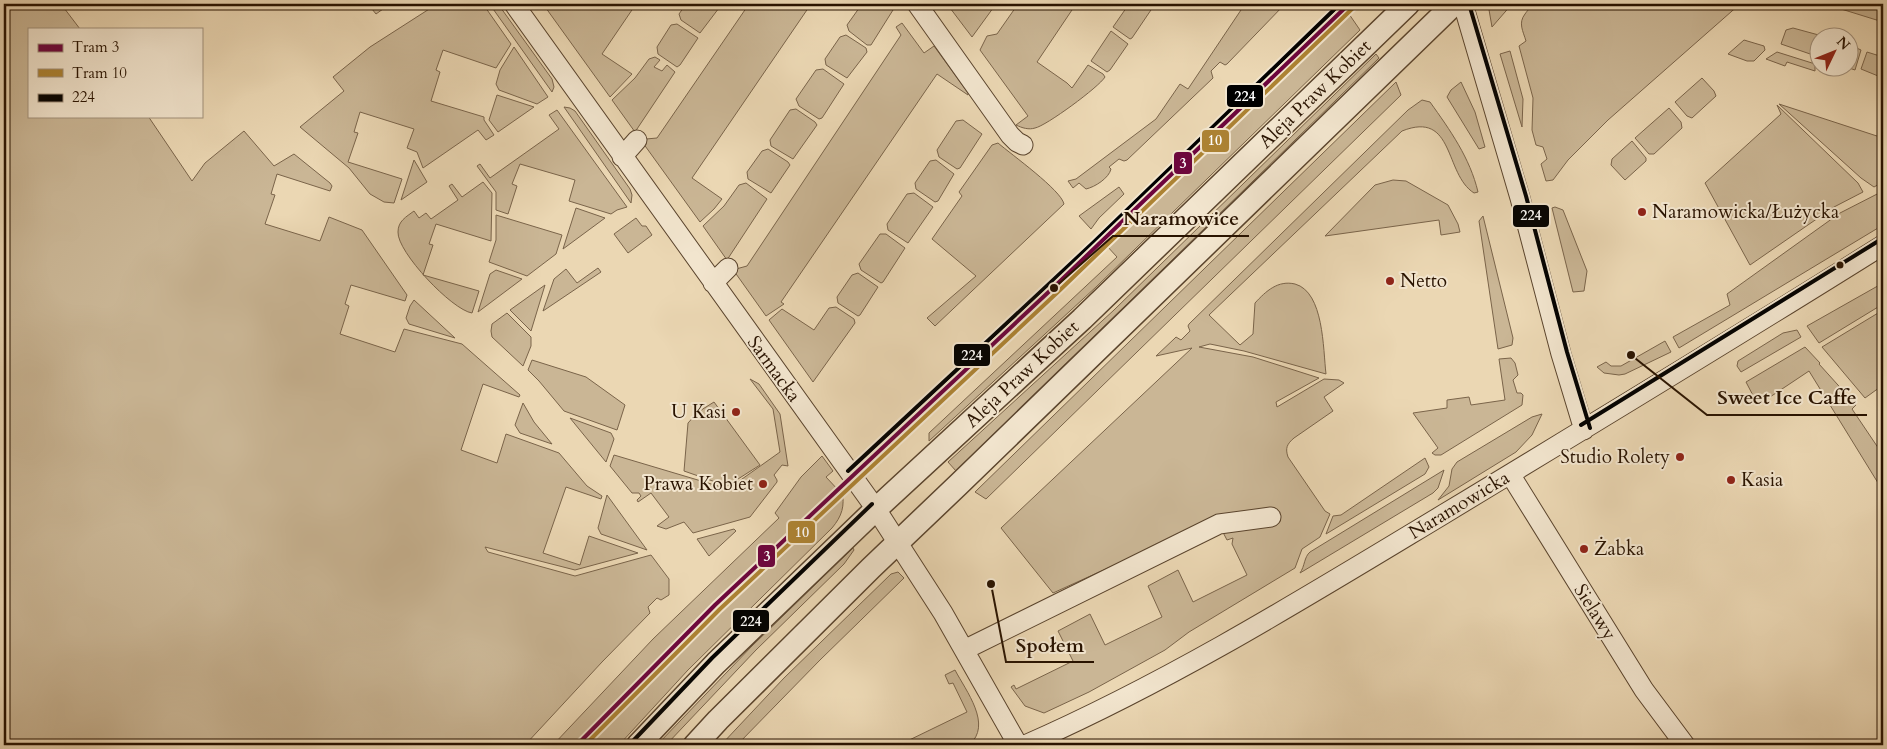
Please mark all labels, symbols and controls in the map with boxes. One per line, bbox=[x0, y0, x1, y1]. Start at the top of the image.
legend bbox=[28, 28, 202, 118]
north arrow bbox=[1810, 28, 1860, 78]
text: N bbox=[1832, 33, 1854, 54]
street label: Aleja Praw Kobiet bbox=[1253, 34, 1377, 154]
text: Tram 3 bbox=[72, 37, 119, 57]
text: Tram 10 bbox=[72, 63, 127, 83]
line badge: 224 bbox=[1226, 84, 1264, 108]
text: 224 bbox=[72, 87, 95, 107]
text: 224 bbox=[1234, 87, 1256, 106]
line badge: 10 bbox=[1201, 129, 1230, 153]
text: 10 bbox=[1208, 131, 1222, 150]
line badge: 3 bbox=[1173, 151, 1193, 175]
text: 3 bbox=[1179, 154, 1187, 173]
place label: Naramowicka/Łużycka bbox=[1652, 199, 1839, 225]
callout: Naramowice bbox=[1113, 201, 1249, 236]
line badge: 224 bbox=[1512, 204, 1550, 228]
text: Naramowice bbox=[1123, 205, 1239, 232]
text: 224 bbox=[1520, 206, 1542, 225]
marker: Naramowicka/Łużycka bbox=[1636, 206, 1648, 218]
unlabelled marker bbox=[1835, 260, 1845, 270]
place label: Netto bbox=[1400, 268, 1447, 294]
marker: Netto bbox=[1384, 275, 1396, 287]
street label: Aleja Praw Kobiet bbox=[959, 314, 1085, 434]
street label: Sarmacka bbox=[741, 331, 807, 407]
line badge: 224 bbox=[953, 343, 991, 367]
text: 224 bbox=[961, 346, 983, 365]
callout: Sweet Ice Caffe bbox=[1707, 380, 1867, 415]
text: Sweet Ice Caffe bbox=[1717, 384, 1857, 411]
place label: U Kasi bbox=[671, 399, 726, 425]
marker: U Kasi bbox=[730, 406, 742, 418]
place label: Studio Rolety bbox=[1560, 444, 1670, 470]
marker: Studio Rolety bbox=[1674, 451, 1686, 463]
street label: Naramowicka bbox=[1404, 465, 1514, 545]
place label: Kasia bbox=[1741, 467, 1783, 493]
place label: Prawa Kobiet bbox=[643, 471, 753, 497]
marker: Kasia bbox=[1725, 474, 1737, 486]
marker: Prawa Kobiet bbox=[757, 478, 769, 490]
line badge: 10 bbox=[787, 520, 816, 544]
text: 10 bbox=[795, 523, 809, 542]
place label: Żabka bbox=[1594, 536, 1644, 562]
marker: Żabka bbox=[1578, 543, 1590, 555]
line badge: 3 bbox=[757, 544, 776, 568]
text: 3 bbox=[763, 547, 771, 566]
street label: Sielawy bbox=[1568, 579, 1622, 645]
line badge: 224 bbox=[732, 609, 770, 633]
text: 224 bbox=[740, 612, 762, 631]
callout: Społem bbox=[1006, 627, 1094, 662]
text: Społem bbox=[1016, 632, 1085, 659]

